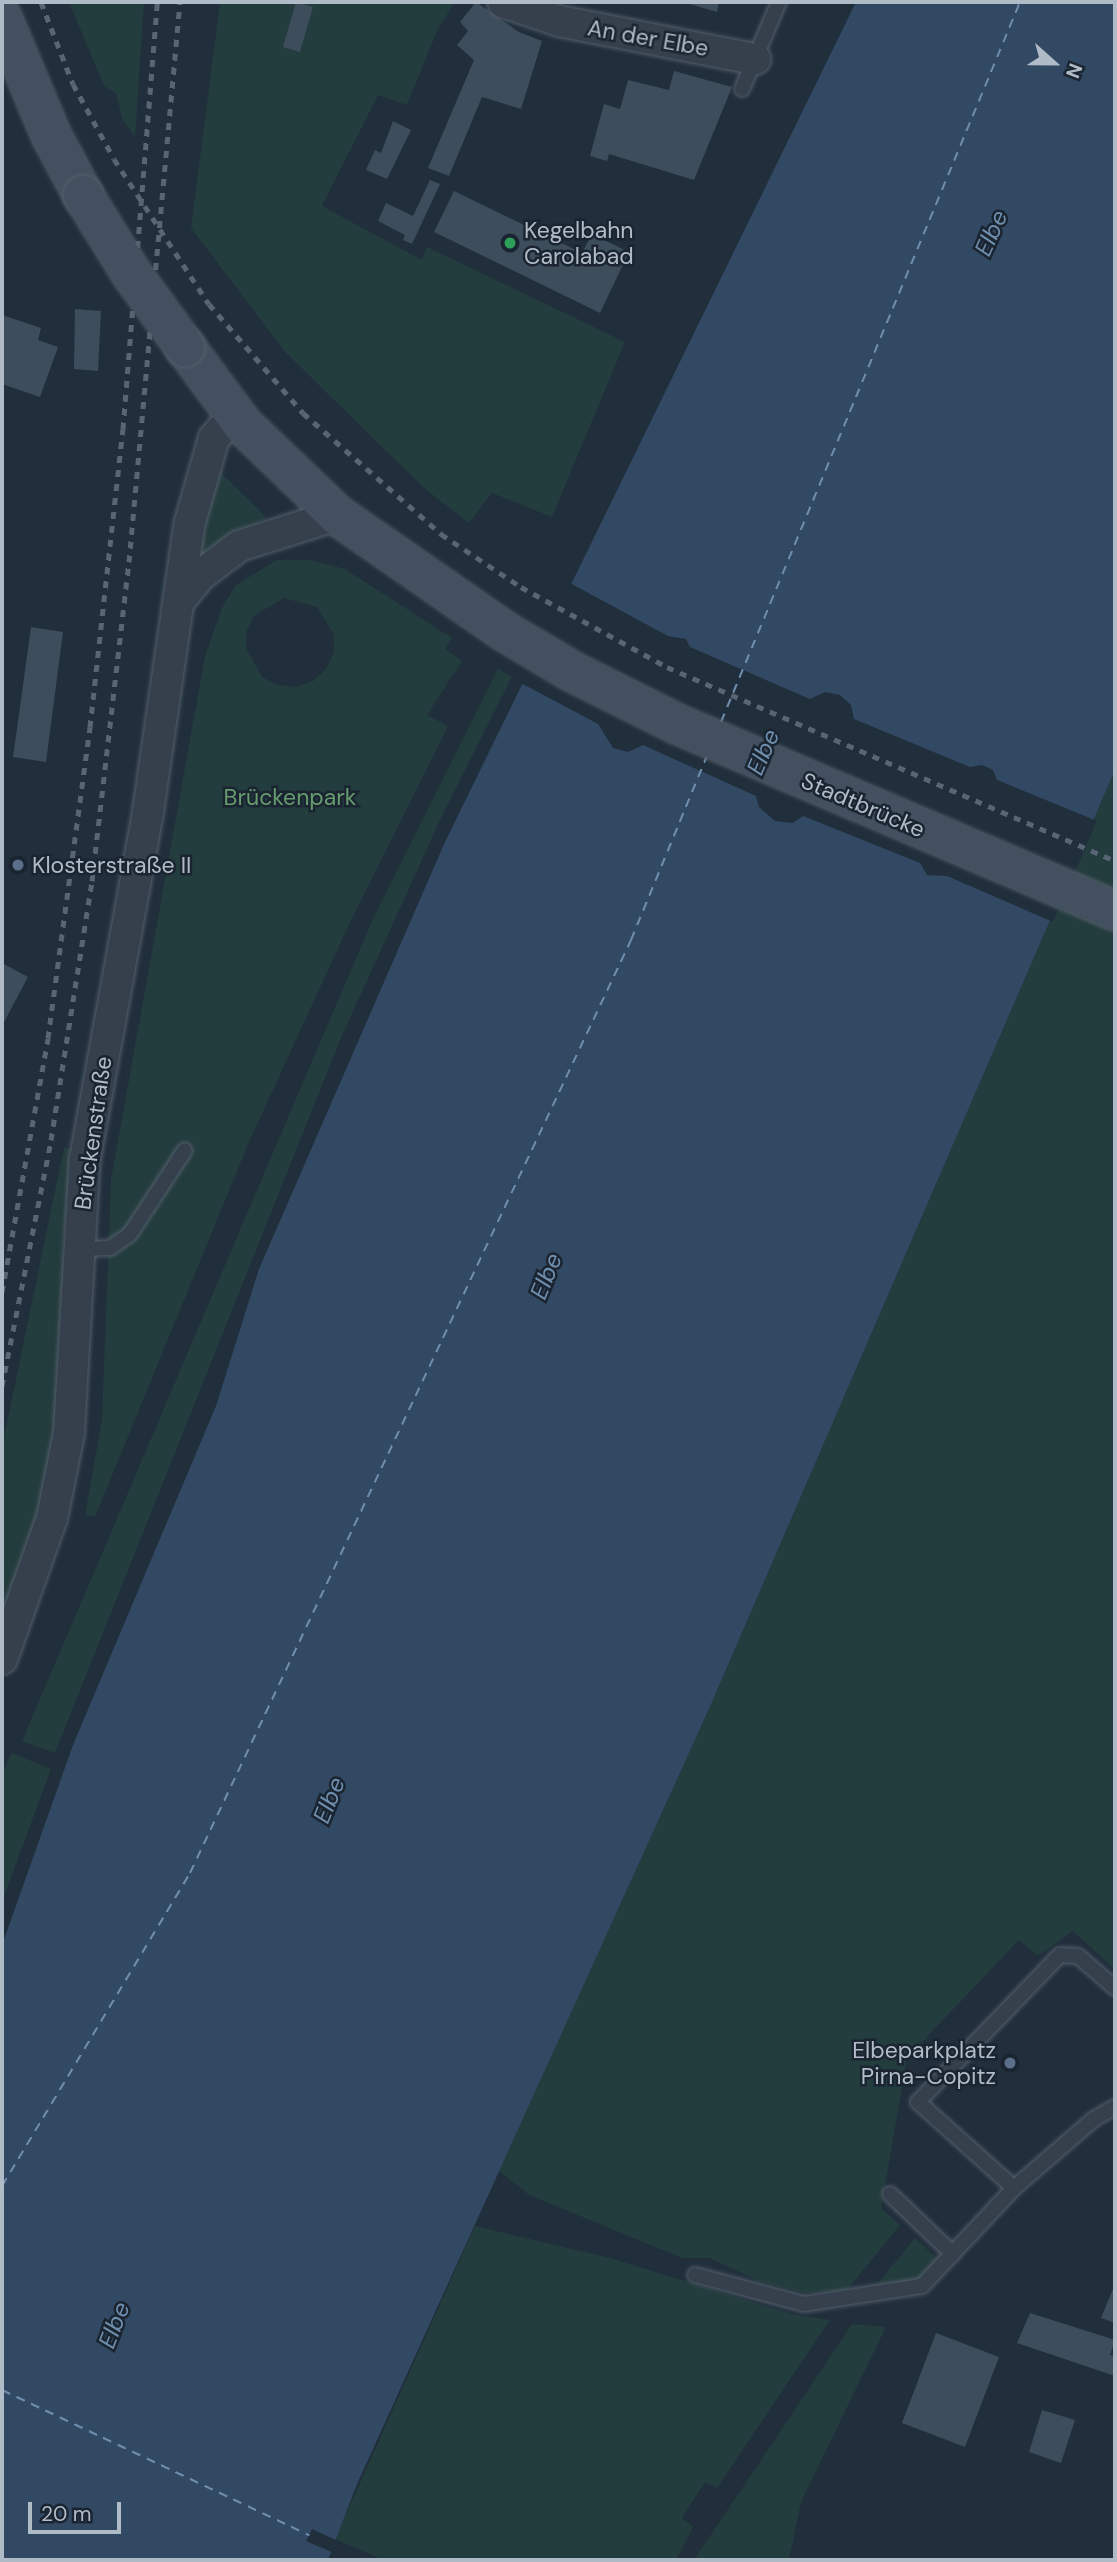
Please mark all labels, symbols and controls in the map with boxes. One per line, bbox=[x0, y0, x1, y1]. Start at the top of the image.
street label: An der Elbe bbox=[585, 14, 711, 62]
north arrow bbox=[1019, 28, 1089, 98]
text: N bbox=[1060, 60, 1088, 82]
water label: Elbe bbox=[968, 206, 1014, 260]
place label: Kegelbahn Carolabad bbox=[524, 216, 634, 270]
marker: Kegelbahn Carolabad bbox=[502, 235, 518, 251]
water label: Elbe bbox=[741, 725, 785, 779]
street label: Stadtbrücke bbox=[797, 767, 929, 843]
park label: Brückenpark bbox=[224, 783, 356, 811]
place label: Klosterstraße II bbox=[32, 851, 191, 879]
marker: Klosterstraße II bbox=[10, 857, 26, 873]
street label: Brückenstraße bbox=[69, 1054, 117, 1212]
water label: Elbe bbox=[524, 1249, 568, 1303]
water label: Elbe bbox=[307, 1773, 351, 1827]
place label: Elbeparkplatz Pirna-Copitz bbox=[852, 2036, 996, 2090]
marker: Elbeparkplatz Pirna-Copitz bbox=[1002, 2055, 1018, 2071]
water label: Elbe bbox=[92, 2298, 136, 2352]
scale bar bbox=[32, 2488, 124, 2532]
text: 20 m bbox=[41, 2500, 92, 2528]

